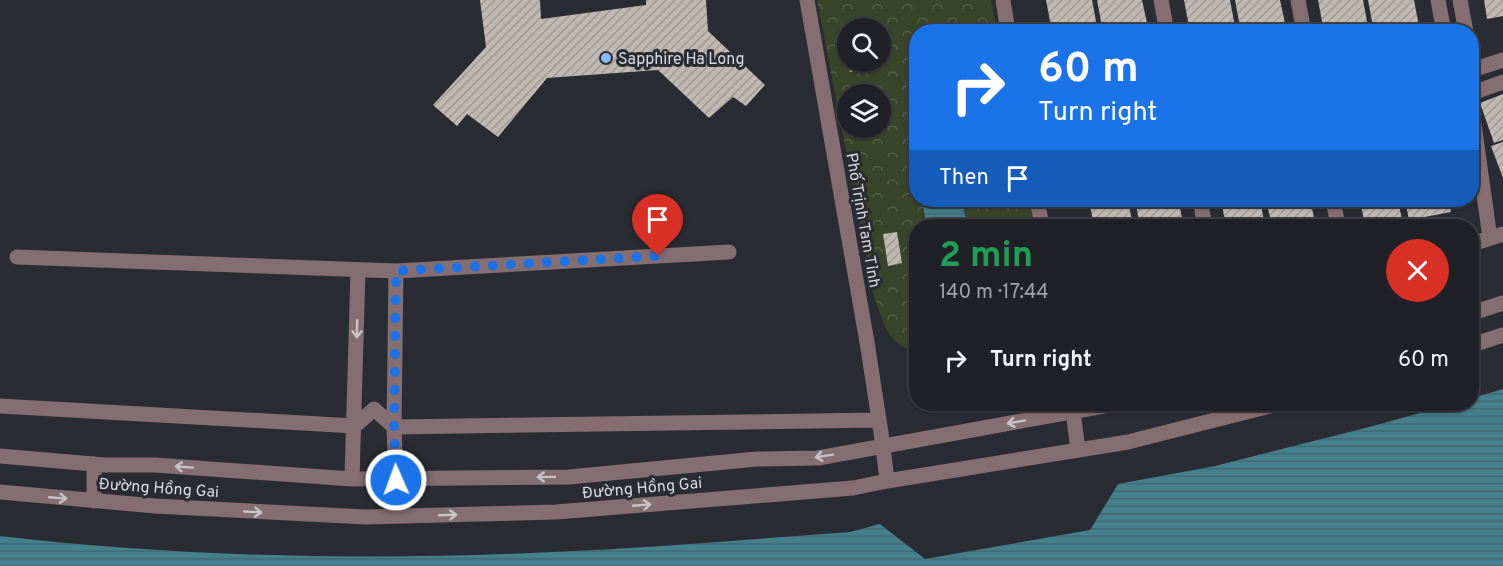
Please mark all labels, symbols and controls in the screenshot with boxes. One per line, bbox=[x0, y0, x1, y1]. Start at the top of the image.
map controls bbox=[837, 18, 891, 138]
button: search bbox=[837, 18, 891, 72]
text: 60 m bbox=[1038, 44, 1139, 97]
icon: right bbox=[939, 48, 1017, 126]
place label: Sapphire Ha Long bbox=[618, 50, 744, 70]
marker: Sapphire Ha Long bbox=[599, 51, 613, 65]
button: layers bbox=[837, 84, 891, 138]
text: Turn right bbox=[1038, 96, 1157, 130]
street label: Phố Trịnh Tam Tỉnh bbox=[840, 151, 885, 289]
icon: arrive bbox=[1001, 162, 1034, 195]
text: Then bbox=[939, 165, 989, 192]
pin bbox=[632, 194, 683, 256]
icon: arrive bbox=[641, 203, 674, 236]
text: 2 min bbox=[939, 234, 1033, 280]
button: close bbox=[1386, 239, 1449, 302]
text: 140 m · 17:44 bbox=[939, 280, 1049, 306]
one-way arrow bbox=[351, 318, 363, 338]
icon: right bbox=[939, 344, 972, 377]
text: Turn right bbox=[990, 347, 1092, 374]
text: 60 m bbox=[1398, 347, 1449, 374]
one-way arrow bbox=[1007, 417, 1027, 428]
position arrow bbox=[364, 448, 428, 512]
one-way arrow bbox=[815, 451, 835, 462]
one-way arrow bbox=[174, 461, 194, 472]
one-way arrow bbox=[537, 471, 557, 483]
street label: Đường Hồng Gai bbox=[581, 473, 703, 504]
street label: Đường Hồng Gai bbox=[98, 474, 220, 503]
one-way arrow bbox=[48, 493, 68, 504]
one-way arrow bbox=[632, 499, 652, 510]
one-way arrow bbox=[242, 506, 262, 517]
one-way arrow bbox=[437, 509, 457, 521]

